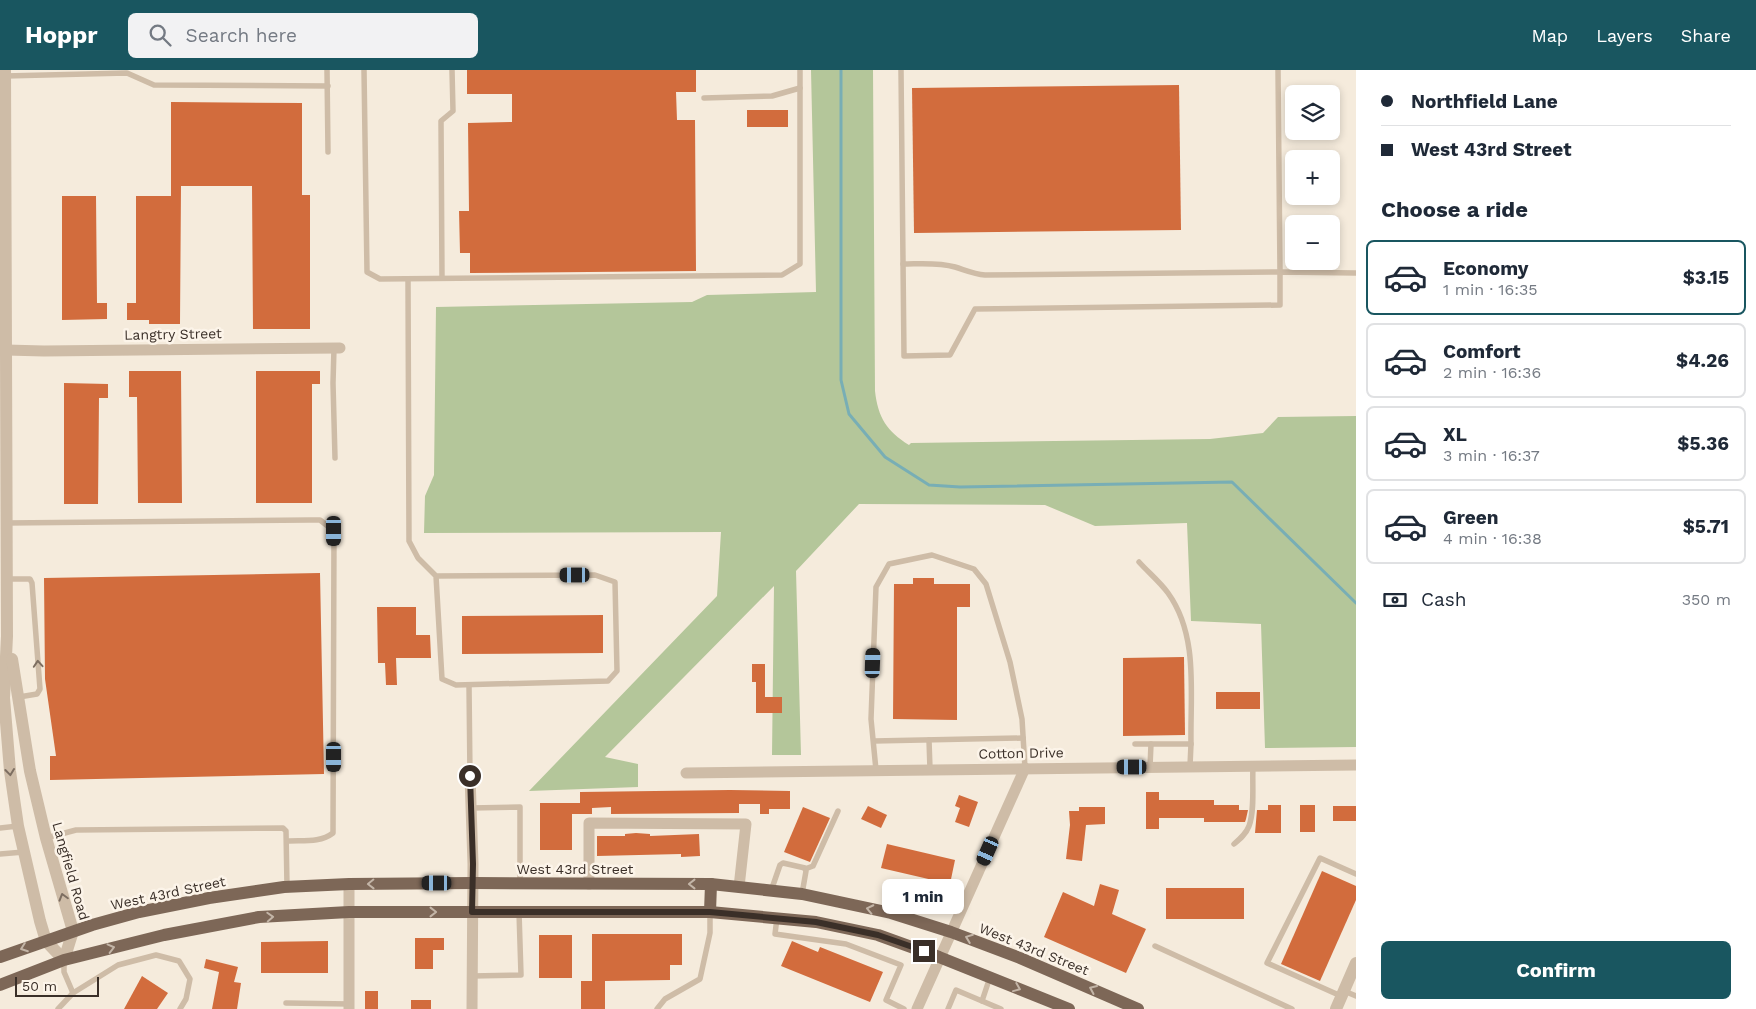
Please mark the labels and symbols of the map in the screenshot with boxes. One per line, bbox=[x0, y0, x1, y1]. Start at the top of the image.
street label: Langtry Street bbox=[124, 325, 222, 343]
car bbox=[326, 516, 341, 546]
car bbox=[560, 568, 590, 583]
car bbox=[864, 648, 881, 678]
one-way arrow bbox=[33, 660, 44, 668]
car bbox=[326, 742, 341, 772]
street label: Cotton Drive bbox=[978, 744, 1064, 762]
car bbox=[1117, 760, 1147, 775]
route start bbox=[459, 765, 481, 787]
one-way arrow bbox=[4, 768, 15, 776]
street label: Langfield Road bbox=[49, 820, 93, 922]
car bbox=[975, 834, 1000, 868]
street label: West 43rd Street bbox=[517, 861, 634, 877]
street label: West 43rd Street bbox=[109, 873, 227, 913]
car bbox=[422, 876, 452, 891]
callout: 1 min bbox=[883, 878, 965, 914]
one-way arrow bbox=[367, 879, 375, 889]
one-way arrow bbox=[688, 879, 696, 889]
one-way arrow bbox=[58, 893, 68, 901]
one-way arrow bbox=[866, 904, 875, 915]
one-way arrow bbox=[429, 907, 437, 917]
one-way arrow bbox=[266, 911, 274, 922]
street label: West 43rd Street bbox=[977, 920, 1091, 978]
one-way arrow bbox=[965, 934, 974, 945]
route end bbox=[913, 940, 935, 962]
one-way arrow bbox=[21, 942, 29, 952]
one-way arrow bbox=[106, 943, 115, 954]
scale bar bbox=[15, 974, 99, 997]
one-way arrow bbox=[1012, 982, 1021, 992]
one-way arrow bbox=[1089, 985, 1098, 996]

